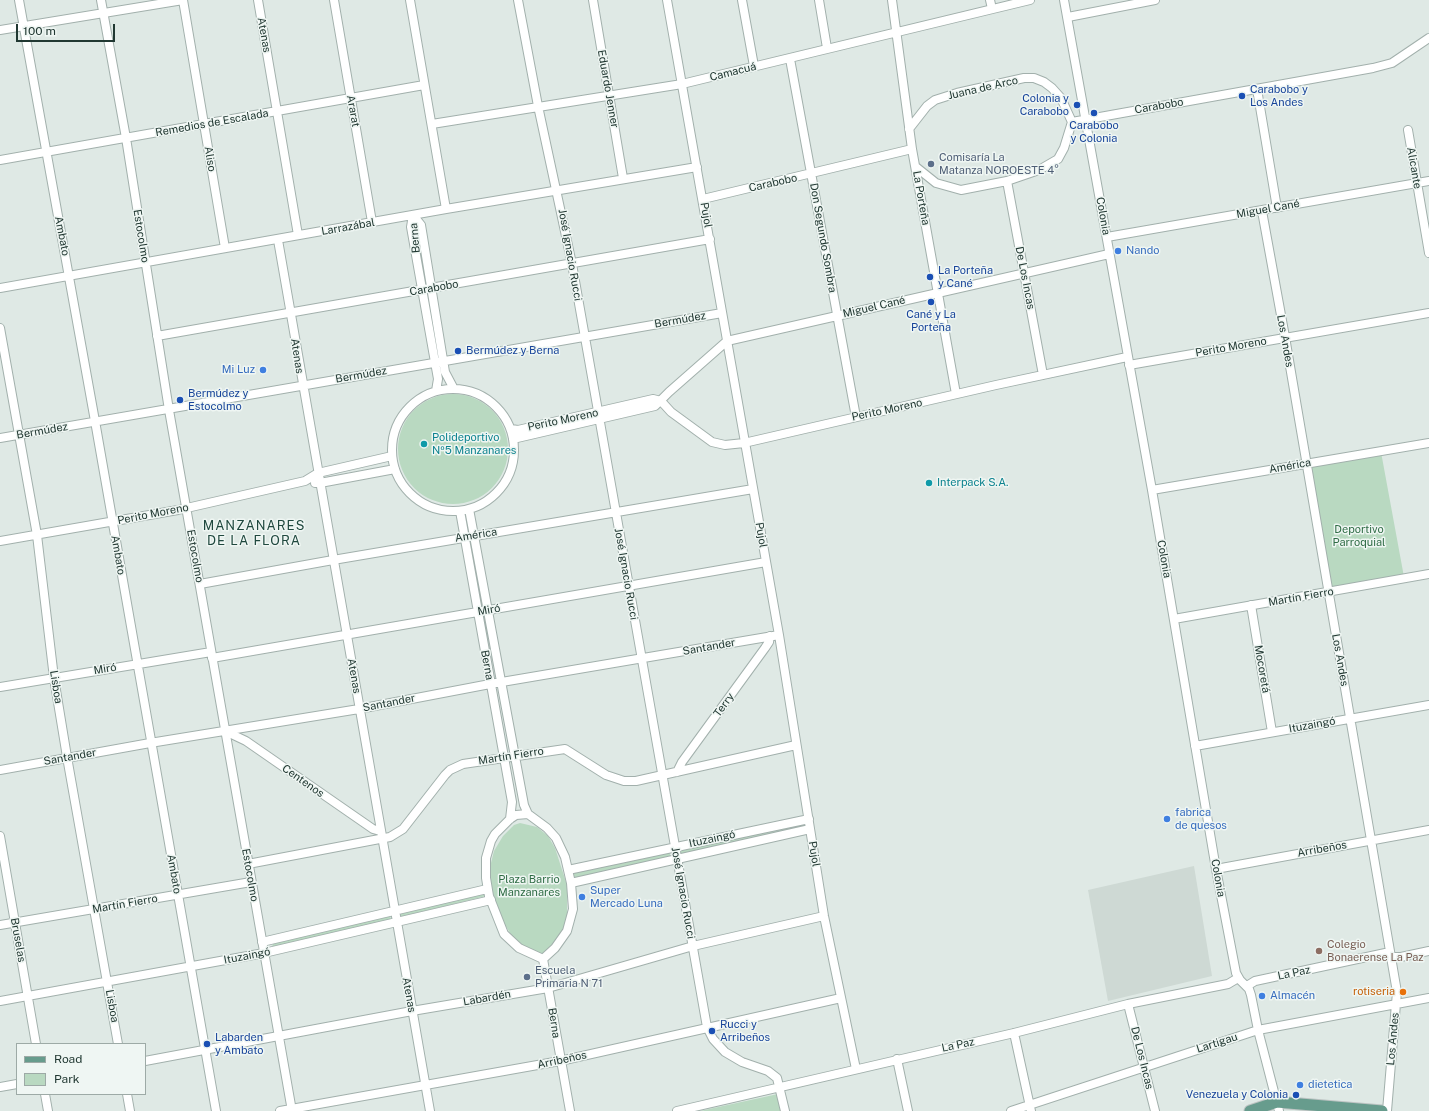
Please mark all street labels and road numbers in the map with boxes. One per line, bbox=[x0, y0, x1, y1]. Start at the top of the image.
street label: Atenas bbox=[254, 16, 274, 54]
street label: Eduardo Jenner bbox=[595, 49, 621, 129]
street label: Camacuá bbox=[708, 60, 758, 84]
street label: Juana de Arco bbox=[947, 74, 1019, 102]
street label: Ararat bbox=[344, 94, 362, 128]
street label: Carabobo bbox=[1134, 95, 1184, 117]
street label: Remedios de Escalada bbox=[154, 107, 270, 139]
street label: Aliso bbox=[201, 145, 219, 173]
street label: Alicante bbox=[1404, 146, 1424, 190]
street label: La Porteña bbox=[910, 170, 932, 226]
street label: Carabobo bbox=[747, 171, 799, 195]
street label: Don Segundo Sombra bbox=[807, 182, 839, 294]
street label: Colonia bbox=[1093, 196, 1113, 236]
street label: Miguel Cané bbox=[1235, 197, 1301, 221]
street label: Pujol bbox=[697, 201, 715, 229]
street label: Estocolmo bbox=[130, 208, 152, 264]
street label: José Ignacio Rucci bbox=[555, 208, 585, 302]
street label: Ambato bbox=[52, 215, 72, 257]
street label: Larrazábal bbox=[320, 216, 376, 238]
street label: Berna bbox=[407, 222, 423, 254]
street label: De Los Incas bbox=[1012, 245, 1038, 311]
street label: Carabobo bbox=[409, 277, 459, 299]
street label: Miguel Cané bbox=[841, 293, 907, 321]
street label: Bermúdez bbox=[653, 309, 707, 331]
street label: Los Andes bbox=[1274, 314, 1296, 368]
street label: Perito Moreno bbox=[1194, 334, 1268, 360]
street label: Atenas bbox=[288, 337, 306, 375]
street label: Bermúdez bbox=[334, 364, 388, 386]
street label: Perito Moreno bbox=[850, 396, 924, 424]
street label: Perito Moreno bbox=[526, 406, 600, 434]
street label: Bermúdez bbox=[15, 420, 69, 442]
street label: América bbox=[1268, 456, 1312, 476]
street label: Perito Moreno bbox=[116, 501, 190, 527]
street label: Pujol bbox=[752, 521, 770, 549]
street label: América bbox=[454, 525, 498, 545]
street label: José Ignacio Rucci bbox=[611, 527, 641, 621]
street label: Estocolmo bbox=[184, 528, 206, 584]
street label: Ambato bbox=[108, 534, 128, 576]
street label: Colonia bbox=[1154, 539, 1174, 579]
street label: Martín Fierro bbox=[1267, 585, 1335, 609]
street label: Miró bbox=[477, 602, 501, 618]
street label: Los Andes bbox=[1329, 633, 1351, 687]
street label: Santander bbox=[682, 636, 736, 658]
street label: Mocoretá bbox=[1251, 644, 1273, 694]
street label: Berna bbox=[478, 649, 496, 681]
street label: Atenas bbox=[344, 657, 364, 695]
street label: Miró bbox=[93, 661, 117, 677]
street label: Lisboa bbox=[47, 669, 65, 705]
street label: Terry bbox=[711, 690, 737, 720]
street label: Santander bbox=[362, 691, 416, 715]
street label: Ituzaingó bbox=[1288, 714, 1336, 736]
street label: Martín Fierro bbox=[477, 744, 545, 768]
street label: Santander bbox=[43, 746, 97, 768]
street label: Centenos bbox=[279, 762, 327, 800]
street label: Ituzaingó bbox=[688, 828, 736, 850]
street label: Arribeños bbox=[1296, 838, 1348, 860]
street label: Pujol bbox=[805, 840, 823, 868]
street label: José Ignacio Rucci bbox=[668, 846, 698, 940]
street label: Estocolmo bbox=[239, 847, 261, 903]
street label: Ambato bbox=[164, 853, 184, 895]
street label: Colonia bbox=[1208, 858, 1228, 898]
street label: Martín Fierro bbox=[91, 892, 159, 916]
street label: Bruselas bbox=[8, 917, 28, 963]
street label: Ituzaingó bbox=[223, 945, 271, 967]
street label: La Paz bbox=[1276, 963, 1312, 983]
street label: Atenas bbox=[399, 976, 419, 1014]
street label: Labardén bbox=[462, 987, 512, 1009]
street label: Lisboa bbox=[103, 988, 121, 1024]
street label: Berna bbox=[545, 1007, 563, 1039]
street label: Los Andes bbox=[1384, 1012, 1402, 1066]
street label: De Los Incas bbox=[1128, 1025, 1156, 1091]
street label: Lartigau bbox=[1195, 1030, 1239, 1056]
street label: La Paz bbox=[940, 1035, 976, 1055]
street label: Arribeños bbox=[536, 1048, 588, 1072]

